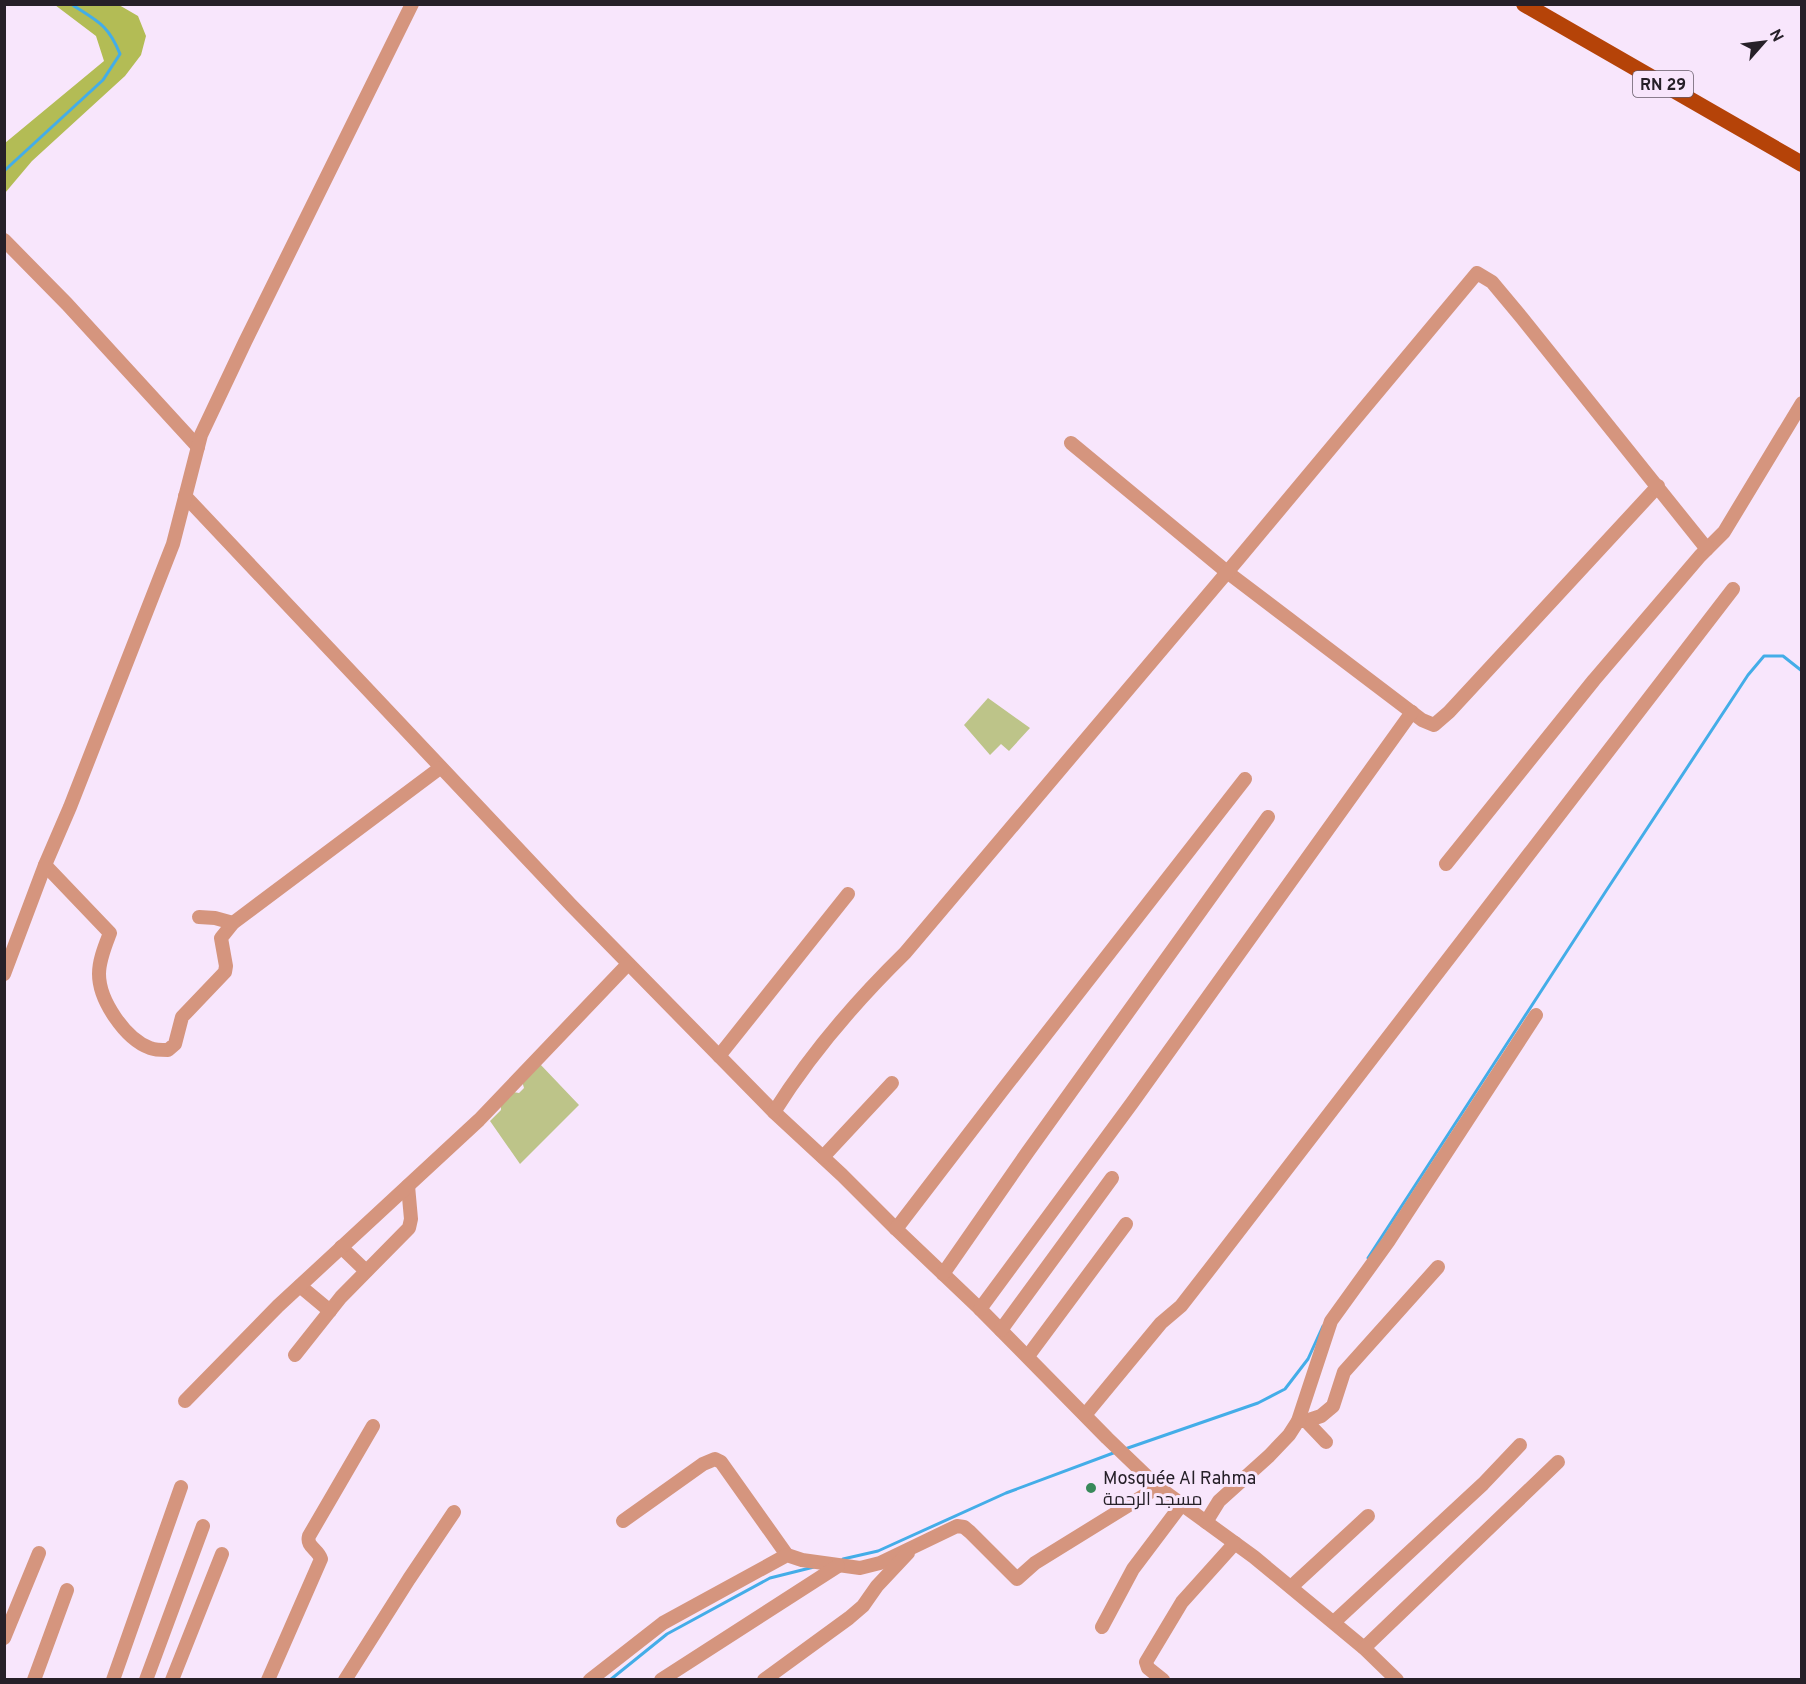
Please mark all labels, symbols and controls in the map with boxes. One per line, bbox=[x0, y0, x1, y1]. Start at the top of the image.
north arrow bbox=[1734, 12, 1794, 72]
text: N bbox=[1764, 26, 1787, 46]
road number: RN 29 bbox=[1633, 71, 1693, 97]
place label: Mosquée Al Rahma مسجد الرحمة bbox=[1103, 1468, 1256, 1512]
marker: Mosquée Al Rahma مسجد الرحمة bbox=[1084, 1481, 1098, 1495]

